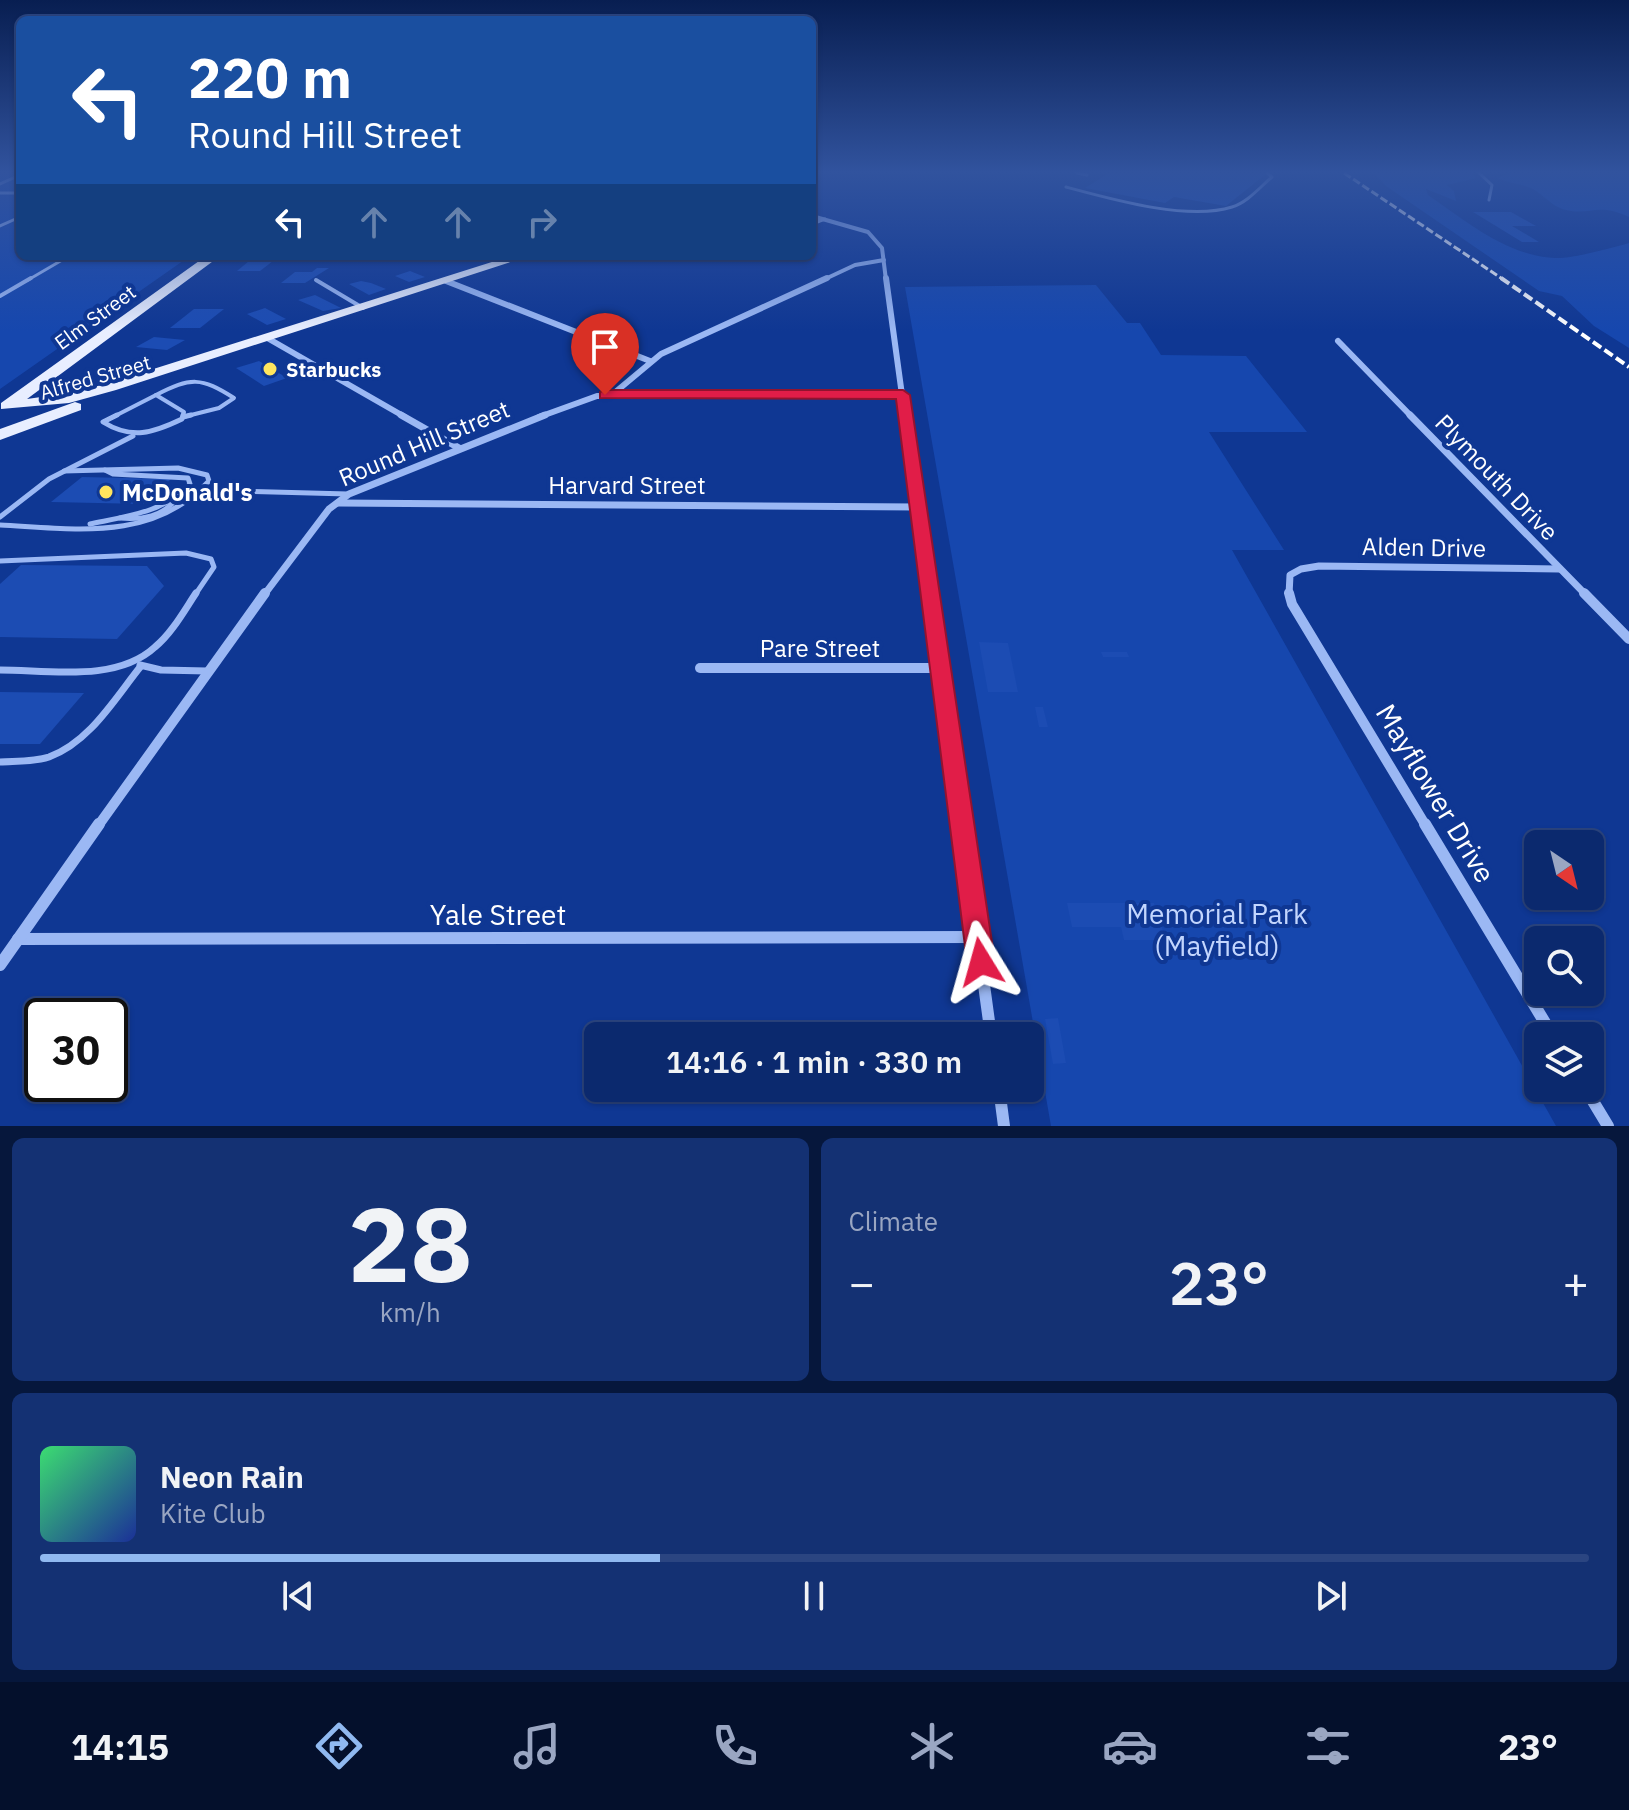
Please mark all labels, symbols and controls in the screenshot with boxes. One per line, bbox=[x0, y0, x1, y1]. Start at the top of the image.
text: 220 m bbox=[188, 41, 352, 113]
icon: left bbox=[56, 48, 160, 152]
text: Round Hill Street bbox=[188, 111, 462, 158]
icon: left bbox=[268, 200, 312, 244]
icon: ahead bbox=[352, 200, 396, 244]
icon: ahead bbox=[436, 200, 480, 244]
icon: right bbox=[520, 200, 564, 244]
street label: Elm Street bbox=[49, 278, 141, 356]
pin bbox=[571, 313, 639, 395]
icon: arrive bbox=[583, 325, 627, 369]
street label: Alfred Street bbox=[36, 348, 154, 406]
place label: Starbucks bbox=[286, 356, 381, 383]
marker: Starbucks bbox=[261, 360, 279, 378]
street label: Round Hill Street bbox=[334, 393, 514, 493]
street label: Plymouth Drive bbox=[1428, 407, 1566, 547]
street label: Harvard Street bbox=[548, 469, 706, 501]
place label: McDonald's bbox=[122, 476, 253, 508]
marker: McDonald's bbox=[97, 483, 115, 501]
street label: Alden Drive bbox=[1362, 530, 1486, 564]
street label: Pare Street bbox=[760, 632, 880, 664]
street label: Mayflower Drive bbox=[1368, 697, 1504, 889]
north arrow bbox=[1524, 830, 1604, 910]
map controls bbox=[1524, 830, 1604, 1102]
park label: Memorial Park (Mayfield) bbox=[1126, 895, 1308, 964]
street label: Yale Street bbox=[430, 896, 566, 933]
position arrow bbox=[939, 920, 1023, 1004]
button: search bbox=[1524, 926, 1604, 1006]
speed limit sign: 30 bbox=[24, 998, 128, 1102]
button: layers bbox=[1524, 1022, 1604, 1102]
text: 14:16 · 1 min · 330 m bbox=[666, 1042, 962, 1081]
text: 28 bbox=[348, 1175, 473, 1311]
text: Climate bbox=[849, 1204, 938, 1238]
text: 23° bbox=[1169, 1243, 1269, 1322]
text: − bbox=[849, 1254, 875, 1311]
text: + bbox=[1563, 1254, 1589, 1311]
text: km/h bbox=[380, 1295, 441, 1329]
text: Neon Rain bbox=[160, 1457, 304, 1496]
text: Kite Club bbox=[160, 1496, 265, 1530]
icon: previous bbox=[276, 1574, 320, 1618]
icon: pause bbox=[792, 1574, 836, 1618]
icon: next bbox=[1309, 1574, 1353, 1618]
icon: directions bbox=[311, 1718, 367, 1774]
icon: music bbox=[509, 1718, 565, 1774]
icon: phone bbox=[707, 1718, 763, 1774]
icon: climate bbox=[904, 1718, 960, 1774]
icon: car bbox=[1102, 1718, 1158, 1774]
icon: filters bbox=[1300, 1718, 1356, 1774]
text: 14:15 bbox=[71, 1723, 169, 1770]
text: 23° bbox=[1498, 1723, 1558, 1770]

